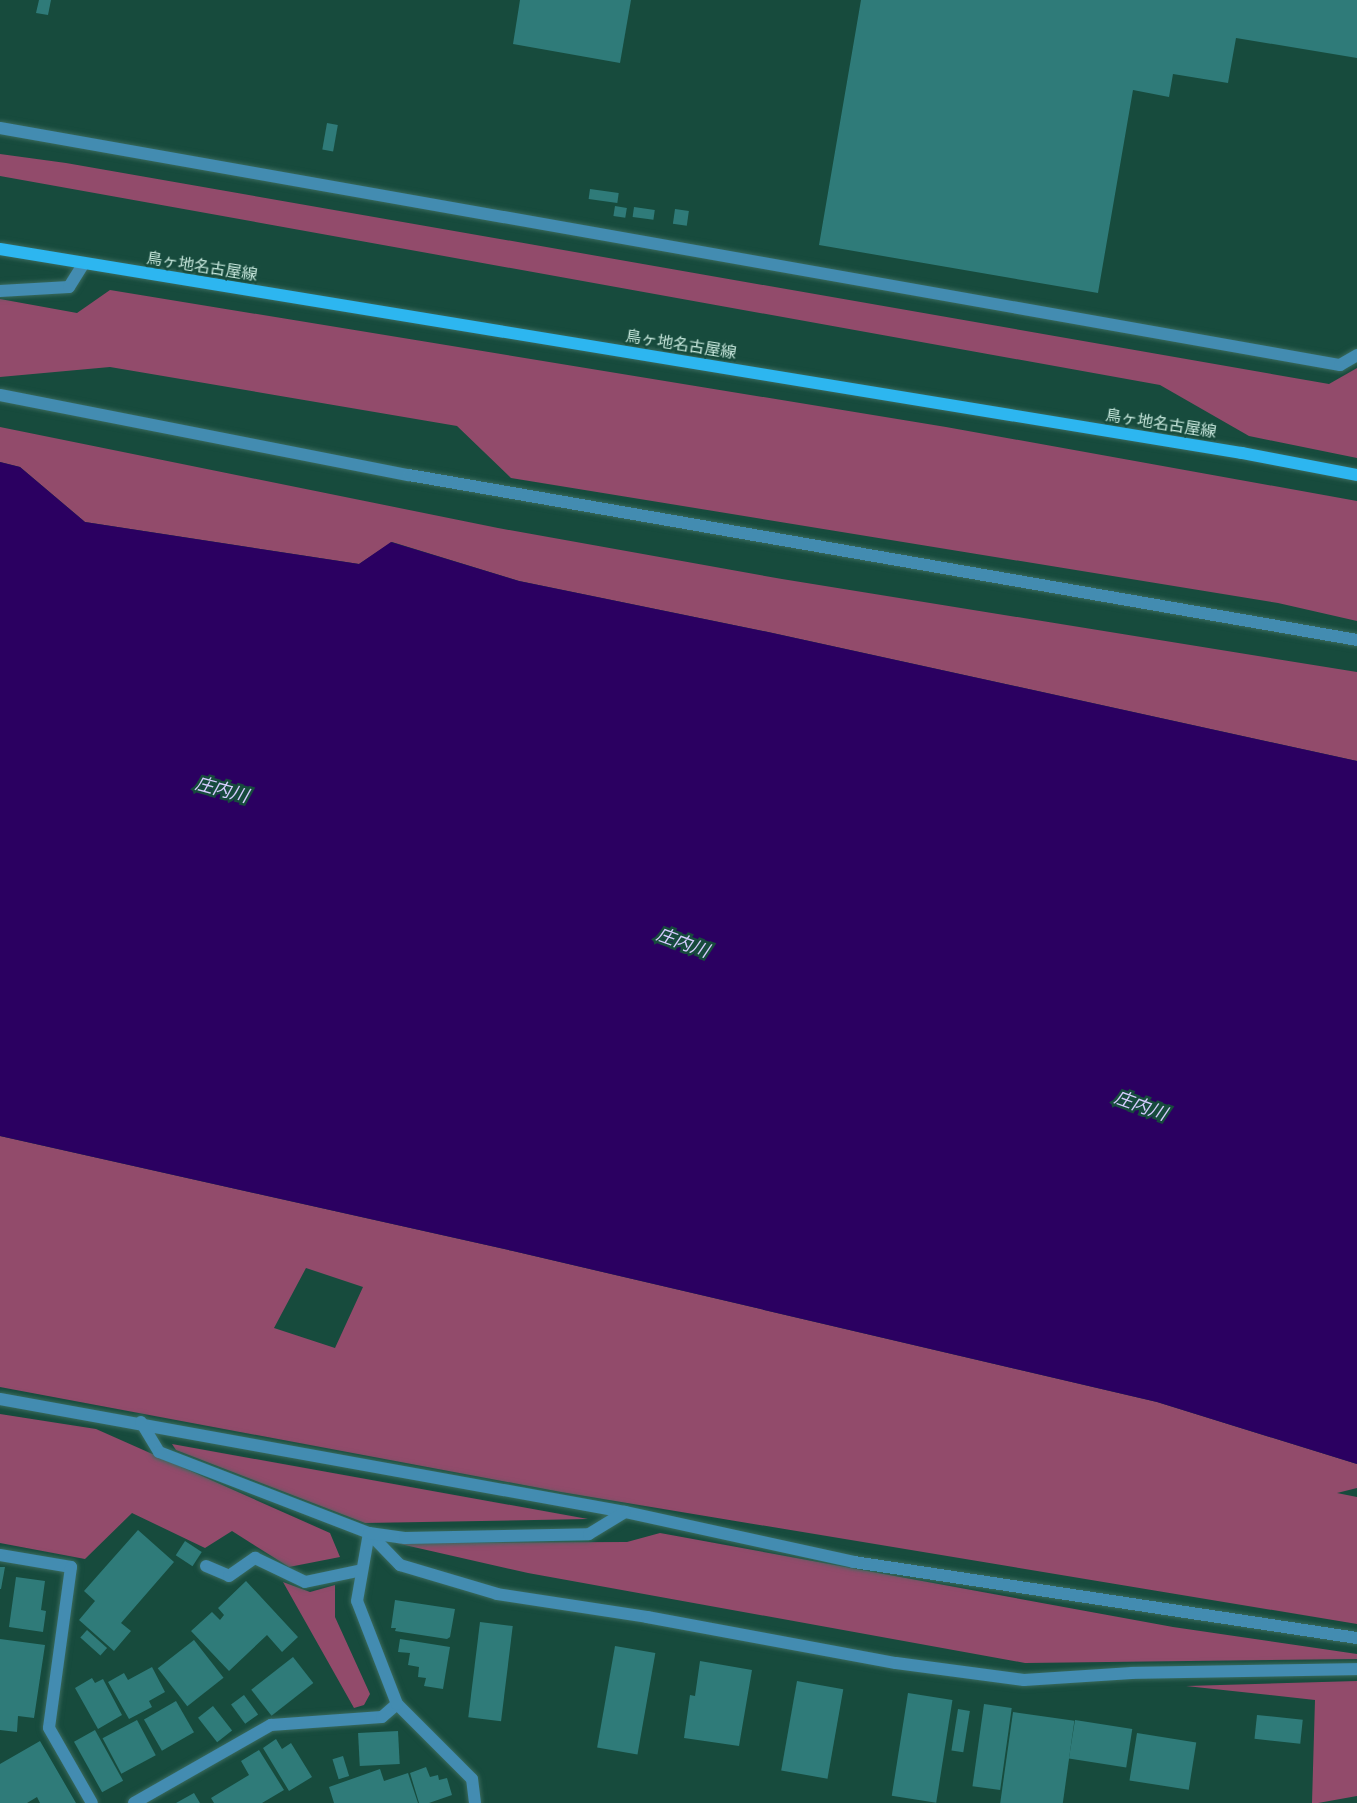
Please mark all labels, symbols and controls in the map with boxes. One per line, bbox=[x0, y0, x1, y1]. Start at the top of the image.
street label: 鳥ヶ地名古屋線 bbox=[145, 248, 259, 284]
street label: 鳥ヶ地名古屋線 bbox=[624, 326, 738, 362]
street label: 鳥ヶ地名古屋線 bbox=[1104, 405, 1218, 441]
water label: 庄内川 bbox=[193, 772, 251, 806]
water label: 庄内川 bbox=[654, 923, 712, 961]
water label: 庄内川 bbox=[1112, 1086, 1170, 1124]

